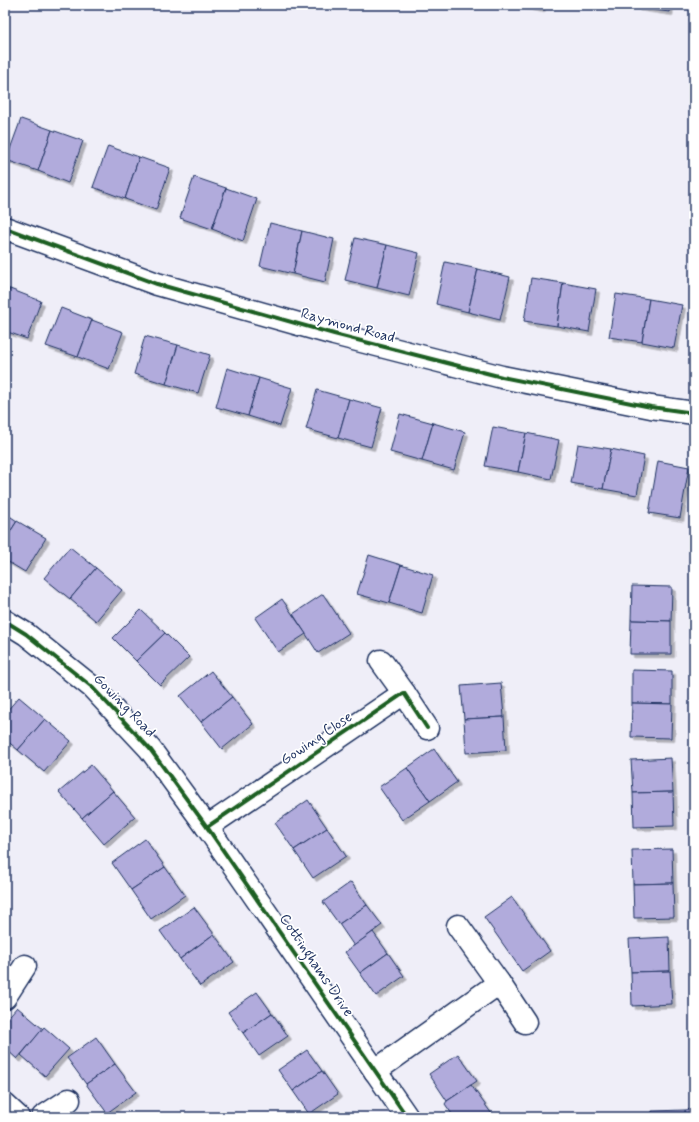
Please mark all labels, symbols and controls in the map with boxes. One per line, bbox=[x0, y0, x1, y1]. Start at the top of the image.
street label: Raymond Road bbox=[299, 304, 397, 348]
street label: Gowing Road bbox=[89, 669, 160, 742]
street label: Gowing Close bbox=[277, 707, 357, 770]
street label: Cottinghams Drive bbox=[273, 910, 358, 1022]

